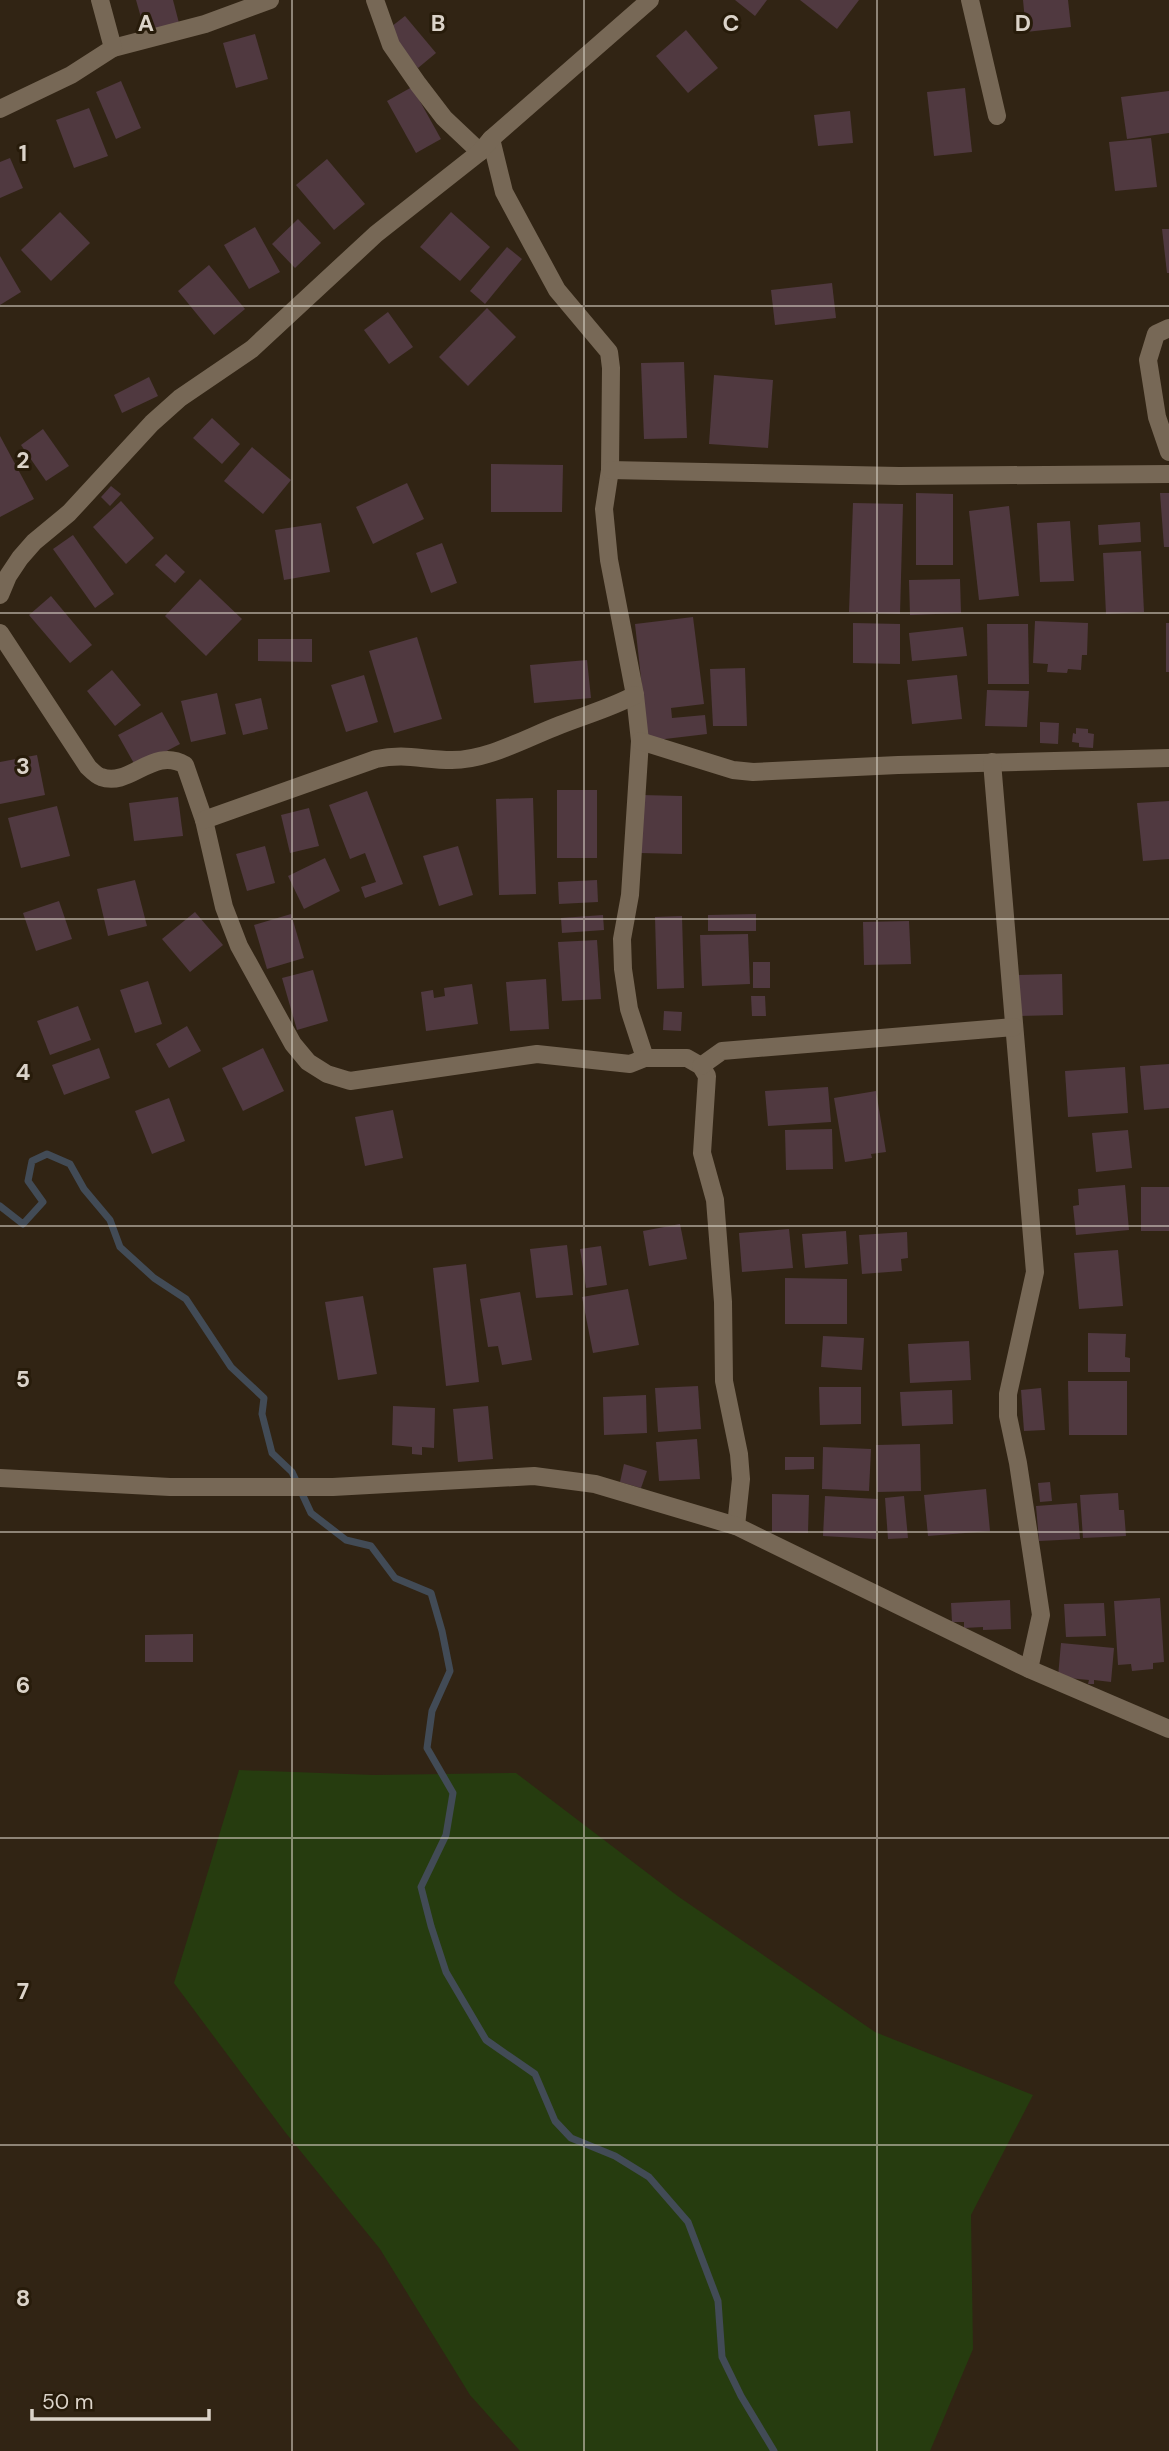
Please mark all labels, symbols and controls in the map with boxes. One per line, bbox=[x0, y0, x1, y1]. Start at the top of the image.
text: A bbox=[138, 8, 154, 38]
text: B bbox=[431, 8, 445, 38]
text: C bbox=[723, 8, 739, 38]
text: D bbox=[1015, 8, 1031, 38]
text: 1 bbox=[19, 138, 27, 168]
text: 2 bbox=[16, 445, 30, 475]
text: 3 bbox=[16, 751, 30, 781]
text: 4 bbox=[16, 1057, 31, 1087]
text: 5 bbox=[16, 1364, 30, 1394]
text: 6 bbox=[16, 1670, 30, 1700]
text: 7 bbox=[17, 1976, 29, 2006]
text: 8 bbox=[16, 2283, 30, 2313]
scale bar bbox=[32, 2378, 208, 2422]
text: 50 m bbox=[42, 2388, 93, 2416]

